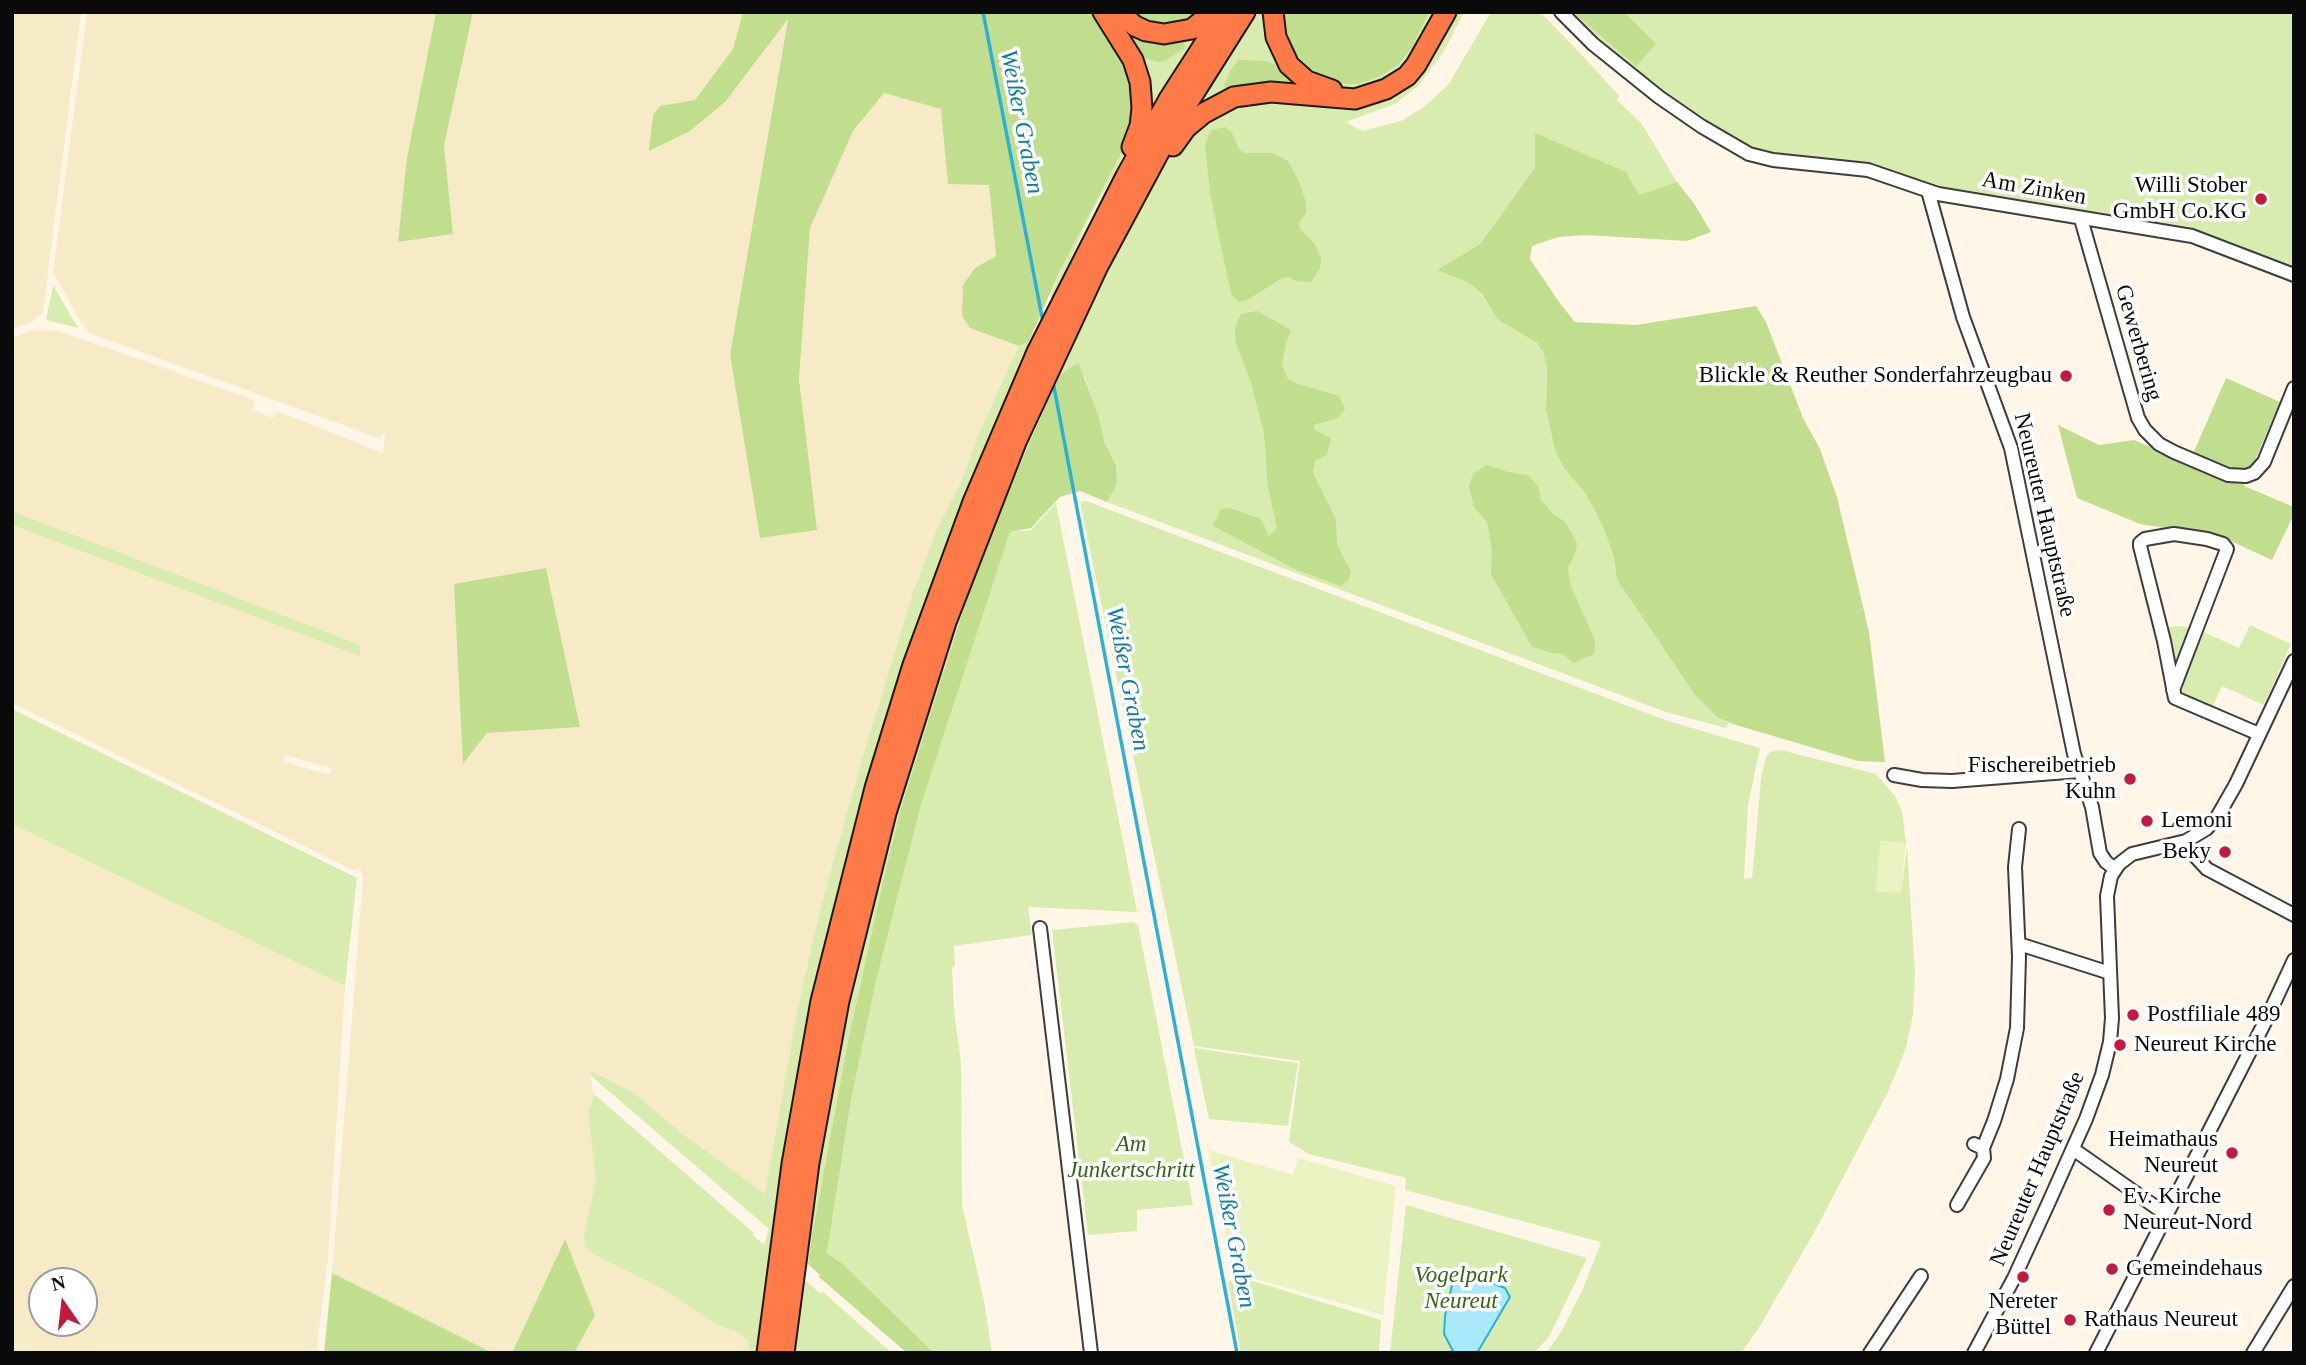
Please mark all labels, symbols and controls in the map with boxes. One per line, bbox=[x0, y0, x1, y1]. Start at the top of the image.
water label: Weißer Graben bbox=[993, 47, 1049, 197]
street label: Am Zinken bbox=[1980, 166, 2088, 212]
place label: Willi Stober GmbH Co.KG bbox=[2113, 172, 2247, 226]
marker: Willi Stober GmbH Co.KG bbox=[2253, 191, 2269, 207]
street label: Gewerbering bbox=[2108, 281, 2168, 405]
place label: Blickle & Reuther Sonderfahrzeugbau bbox=[1699, 362, 2052, 390]
marker: Blickle & Reuther Sonderfahrzeugbau bbox=[2058, 368, 2074, 384]
street label: Neureuter Hauptstraße bbox=[2007, 410, 2081, 620]
water label: Weißer Graben bbox=[1099, 604, 1155, 754]
place label: Fischereibetrieb Kuhn bbox=[1968, 752, 2116, 806]
marker: Fischereibetrieb Kuhn bbox=[2122, 771, 2138, 787]
place label: Lemoni bbox=[2161, 807, 2233, 835]
marker: Lemoni bbox=[2139, 813, 2155, 829]
place label: Beky bbox=[2162, 838, 2211, 866]
marker: Beky bbox=[2217, 844, 2233, 860]
place label: Postfiliale 489 bbox=[2147, 1001, 2281, 1029]
marker: Postfiliale 489 bbox=[2125, 1007, 2141, 1023]
place label: Neureut Kirche bbox=[2134, 1031, 2276, 1059]
marker: Neureut Kirche bbox=[2112, 1037, 2128, 1053]
street label: Neureuter Hauptstraße bbox=[1985, 1067, 2091, 1271]
place label: Heimathaus Neureut bbox=[2108, 1126, 2218, 1180]
park label: Am Junkertschritt bbox=[1067, 1131, 1195, 1185]
marker: Heimathaus Neureut bbox=[2224, 1145, 2240, 1161]
water label: Weißer Graben bbox=[1205, 1161, 1261, 1311]
place label: Ev. Kirche Neureut-Nord bbox=[2123, 1183, 2252, 1237]
marker: Ev. Kirche Neureut-Nord bbox=[2101, 1202, 2117, 1218]
place label: Gemeindehaus bbox=[2126, 1255, 2263, 1283]
marker: Gemeindehaus bbox=[2104, 1261, 2120, 1277]
park label: Vogelpark Neureut bbox=[1414, 1262, 1508, 1316]
north arrow bbox=[28, 1267, 98, 1337]
marker: Nereter Büttel bbox=[2015, 1269, 2031, 1285]
text: N bbox=[49, 1271, 67, 1295]
place label: Nereter Büttel bbox=[1989, 1288, 2057, 1342]
place label: Rathaus Neureut bbox=[2084, 1306, 2238, 1334]
marker: Rathaus Neureut bbox=[2062, 1312, 2078, 1328]

